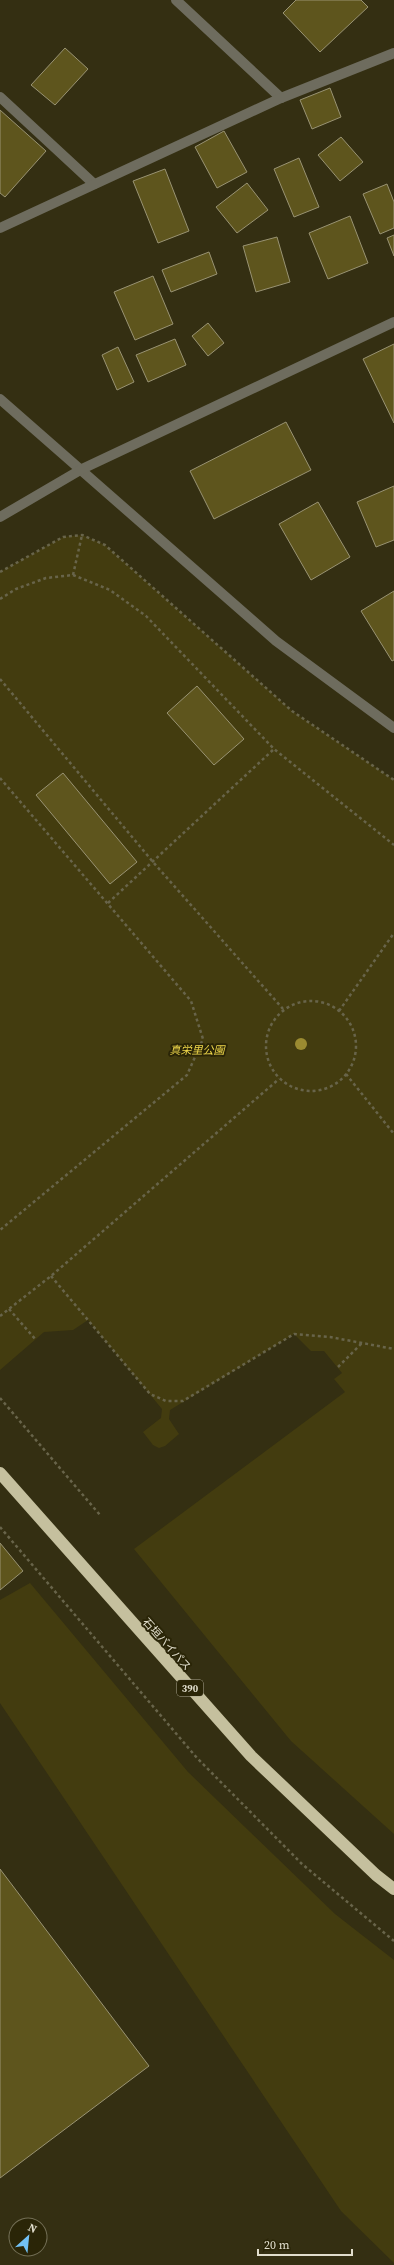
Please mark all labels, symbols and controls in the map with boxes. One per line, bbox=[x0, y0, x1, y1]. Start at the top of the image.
park label: 真栄里公園 bbox=[170, 1043, 226, 1058]
street label: 石垣バイパス bbox=[139, 1615, 194, 1674]
road number: 390 bbox=[177, 1680, 203, 1696]
north arrow bbox=[8, 2217, 48, 2257]
text: N bbox=[25, 2220, 39, 2237]
scale bar bbox=[258, 2231, 352, 2257]
text: 20 m bbox=[264, 2237, 290, 2253]

